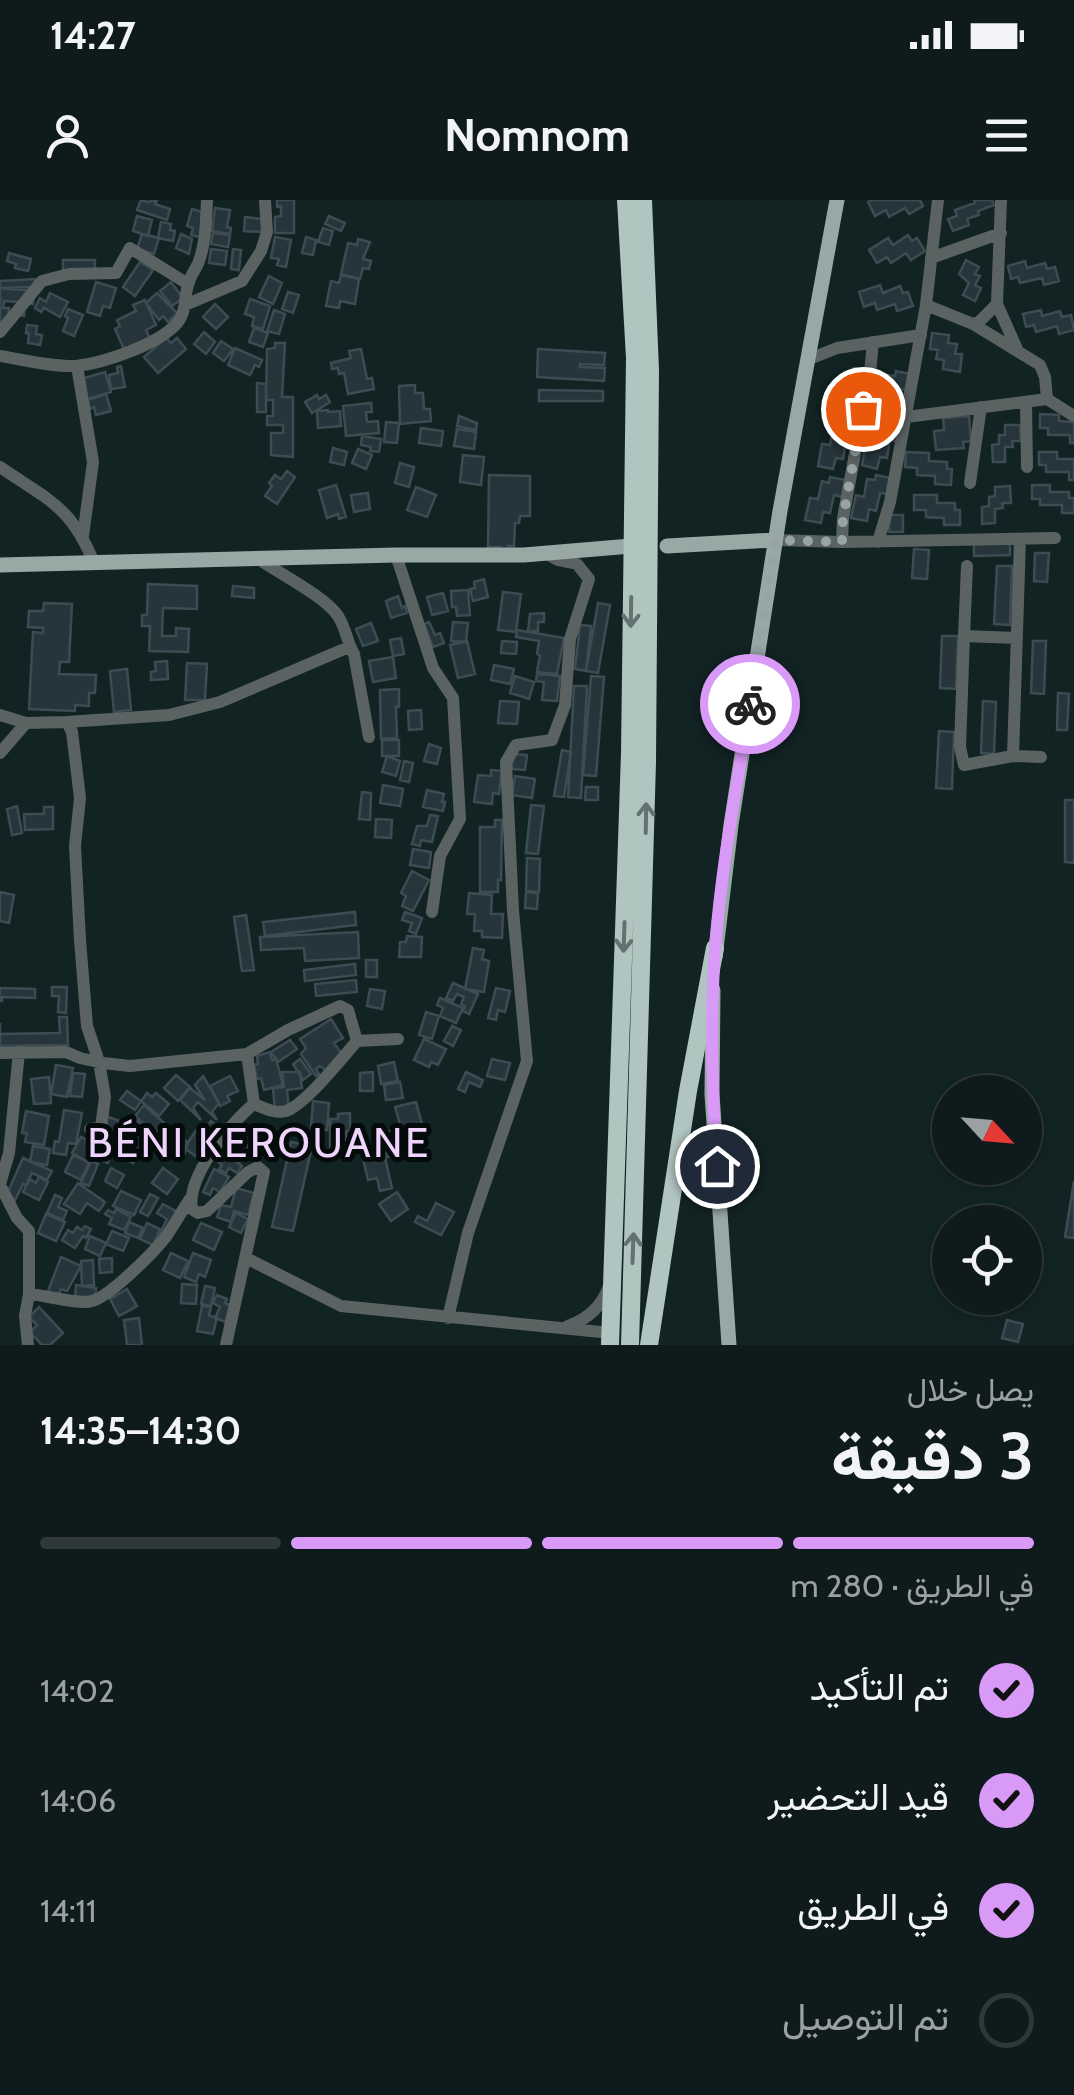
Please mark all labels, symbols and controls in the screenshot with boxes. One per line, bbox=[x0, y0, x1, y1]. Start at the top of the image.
text: 14:27 bbox=[50, 12, 136, 59]
icon: person bbox=[40, 108, 95, 163]
text: Nomnom bbox=[444, 108, 630, 162]
icon: menu bbox=[979, 108, 1034, 163]
pin bbox=[821, 367, 906, 452]
icon: bag bbox=[836, 382, 891, 437]
one-way arrow bbox=[622, 596, 640, 628]
courier bbox=[700, 654, 800, 754]
icon: bike bbox=[723, 677, 778, 732]
one-way arrow bbox=[636, 802, 655, 834]
one-way arrow bbox=[615, 921, 634, 953]
north arrow bbox=[932, 1075, 1042, 1185]
map controls bbox=[932, 1075, 1042, 1315]
district label: BÉNI KEROUANE bbox=[87, 1116, 431, 1168]
pin bbox=[675, 1124, 760, 1209]
icon: home bbox=[690, 1139, 745, 1194]
button: locate bbox=[932, 1205, 1042, 1315]
one-way arrow bbox=[624, 1232, 643, 1264]
text: يصل خلال bbox=[907, 1370, 1034, 1409]
text: 14:30–14:35 bbox=[40, 1407, 241, 1454]
text: 3 دقيقة bbox=[831, 1416, 1034, 1495]
text: في الطريق · 280 m bbox=[790, 1566, 1034, 1605]
text: تم التأكيد bbox=[810, 1663, 949, 1710]
icon: check bbox=[979, 1663, 1034, 1718]
text: 14:02 bbox=[40, 1671, 115, 1710]
text: قيد التحضير bbox=[767, 1773, 949, 1820]
icon: check bbox=[979, 1773, 1034, 1828]
text: 14:06 bbox=[40, 1781, 116, 1820]
text: في الطريق bbox=[797, 1883, 949, 1930]
icon: check bbox=[979, 1883, 1034, 1938]
text: 14:11 bbox=[40, 1891, 96, 1930]
text: تم التوصيل bbox=[782, 1993, 949, 2040]

